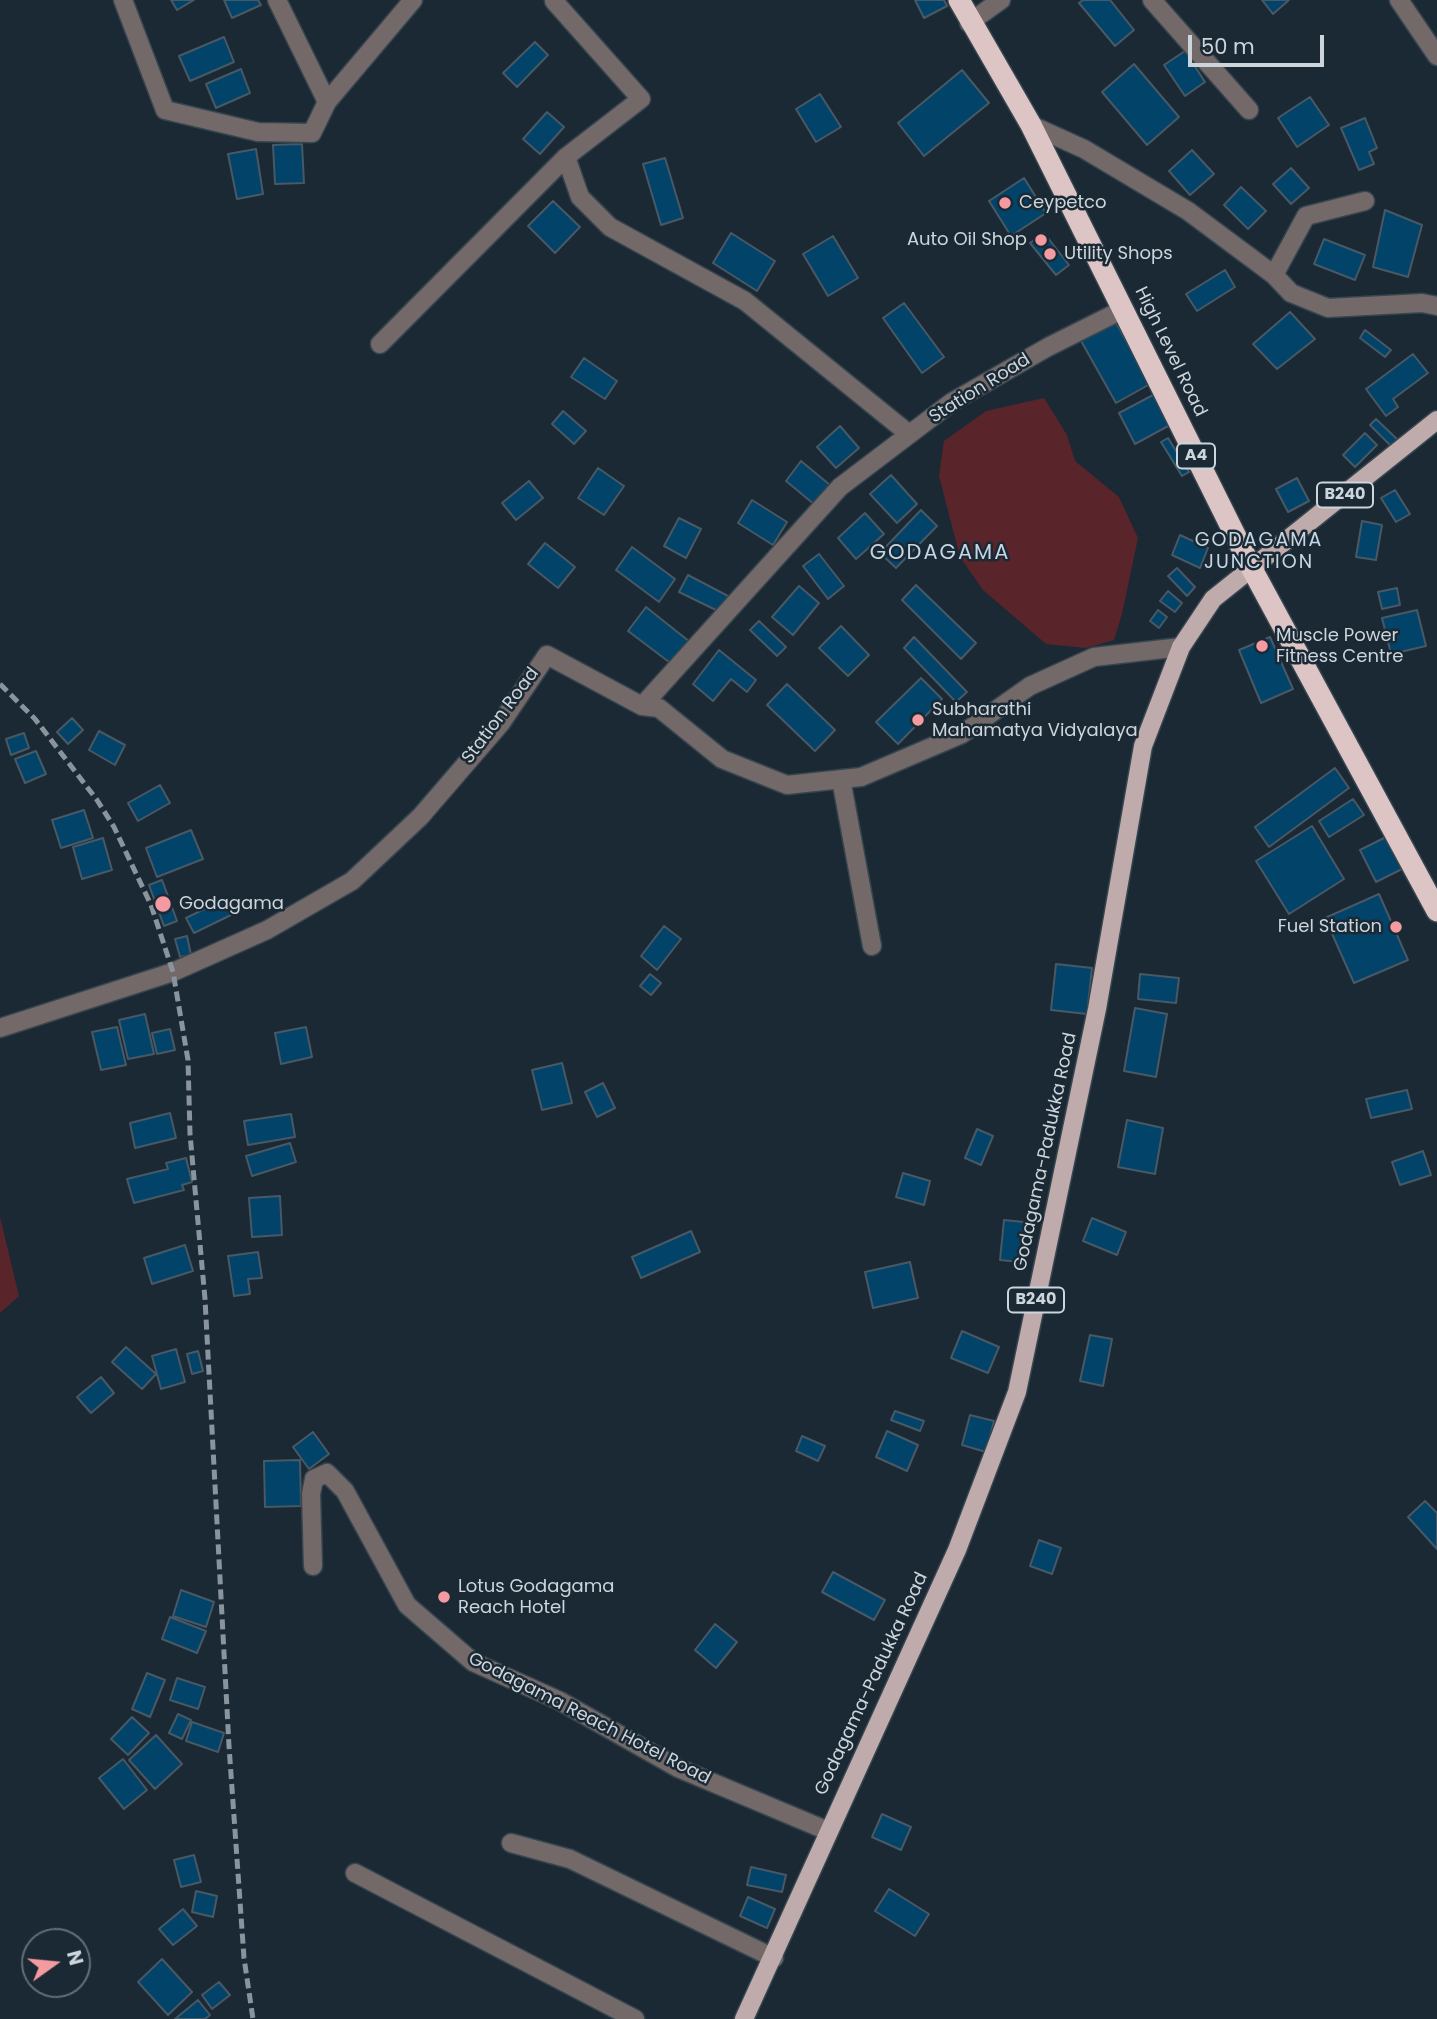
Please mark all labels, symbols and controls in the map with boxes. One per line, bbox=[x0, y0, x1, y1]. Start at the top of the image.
scale bar bbox=[1192, 21, 1328, 65]
text: 50 m bbox=[1201, 32, 1255, 61]
place label: Ceypetco bbox=[1019, 192, 1107, 214]
marker: Ceypetco bbox=[997, 195, 1013, 211]
place label: Auto Oil Shop bbox=[907, 229, 1027, 251]
marker: Auto Oil Shop bbox=[1033, 232, 1049, 248]
place label: Utility Shops bbox=[1064, 243, 1173, 265]
marker: Utility Shops bbox=[1042, 246, 1058, 262]
street label: High Level Road bbox=[1129, 284, 1211, 420]
street label: Station Road bbox=[926, 349, 1034, 429]
road number: A4 bbox=[1177, 444, 1215, 468]
road number: B240 bbox=[1317, 482, 1373, 508]
district label: GODAGAMA JUNCTION bbox=[1196, 530, 1322, 574]
district label: GODAGAMA bbox=[871, 541, 1009, 567]
place label: Muscle Power Fitness Centre bbox=[1276, 625, 1403, 668]
marker: Muscle Power Fitness Centre bbox=[1254, 638, 1270, 654]
street label: Station Road bbox=[458, 664, 544, 768]
place label: Subharathi Mahamatya Vidyalaya bbox=[932, 699, 1138, 742]
marker: Subharathi Mahamatya Vidyalaya bbox=[910, 712, 926, 728]
place label: Godagama bbox=[179, 893, 284, 915]
marker: Godagama bbox=[153, 894, 173, 914]
place label: Fuel Station bbox=[1278, 916, 1382, 938]
marker: Fuel Station bbox=[1388, 919, 1404, 935]
street label: Godagama-Padukka Road bbox=[1010, 1031, 1082, 1273]
road number: B240 bbox=[1008, 1288, 1064, 1312]
street label: Godagama-Padukka Road bbox=[811, 1569, 933, 1799]
place label: Lotus Godagama Reach Hotel bbox=[458, 1576, 614, 1618]
marker: Lotus Godagama Reach Hotel bbox=[436, 1589, 452, 1605]
street label: Godagama Reach Hotel Road bbox=[464, 1648, 714, 1790]
north arrow bbox=[21, 1928, 91, 1998]
text: N bbox=[60, 1948, 90, 1968]

